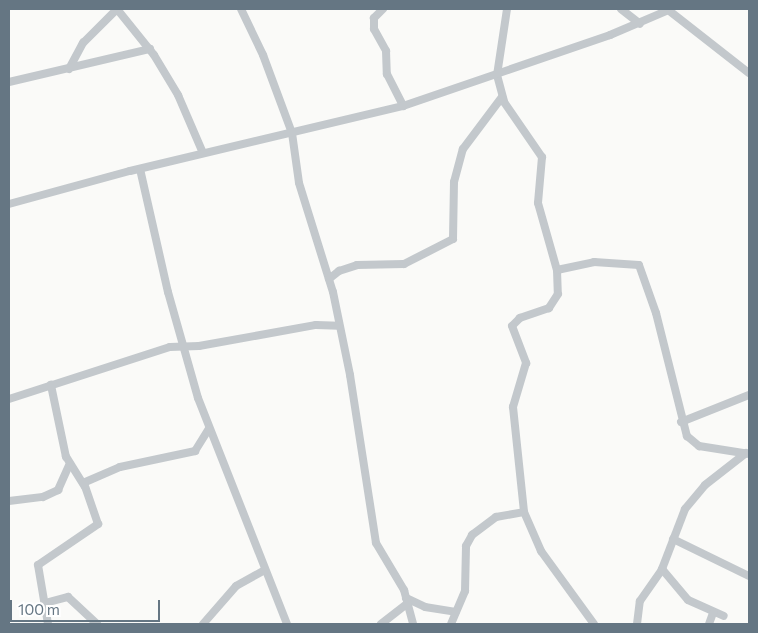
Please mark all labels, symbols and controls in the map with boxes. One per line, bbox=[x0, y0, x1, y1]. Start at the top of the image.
scale bar bbox=[12, 590, 162, 622]
text: 100 m bbox=[18, 600, 60, 618]

